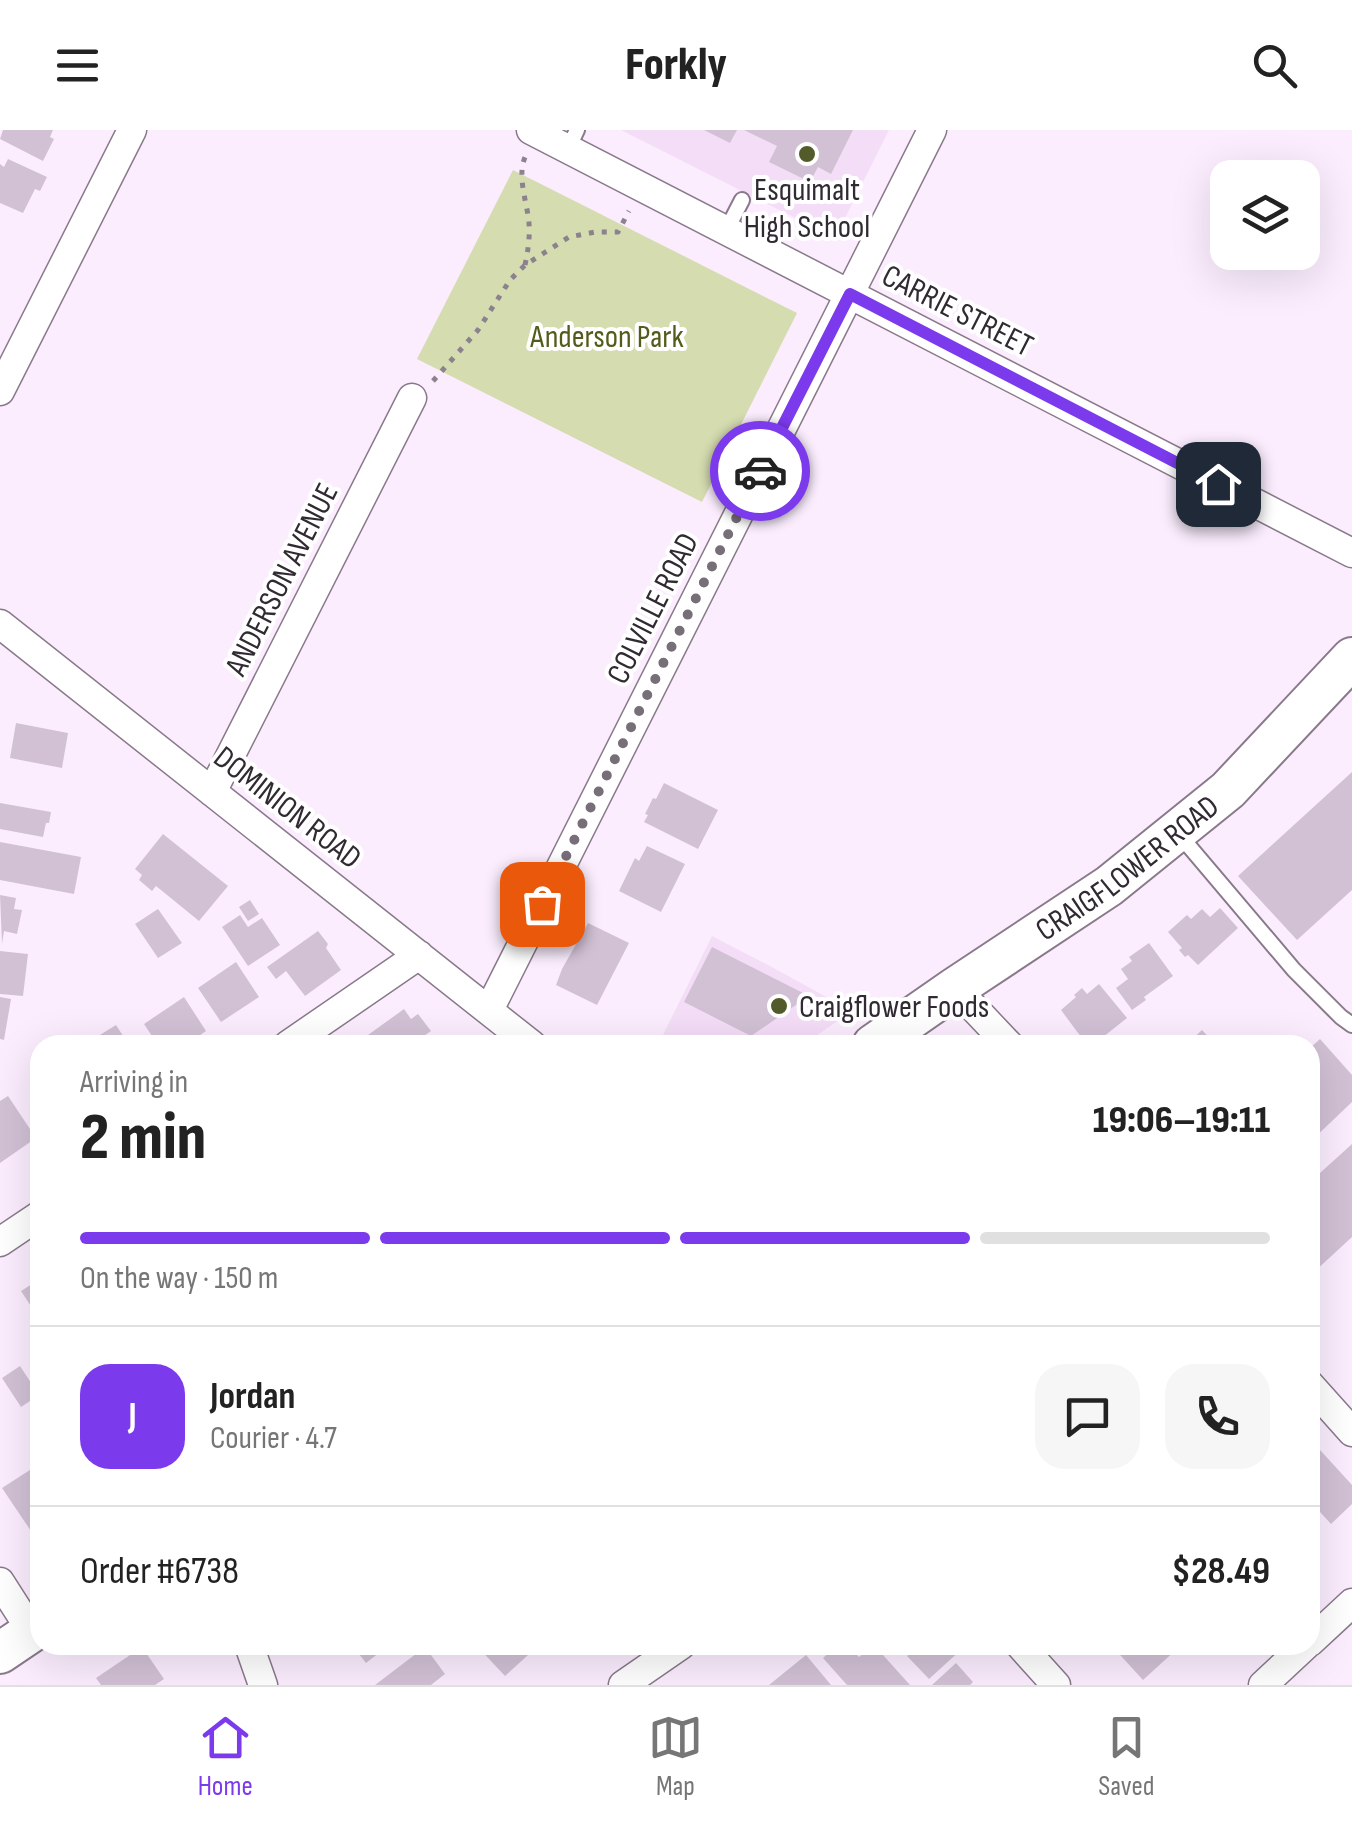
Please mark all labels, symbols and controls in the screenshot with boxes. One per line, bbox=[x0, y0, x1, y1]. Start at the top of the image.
icon: menu bbox=[50, 38, 105, 93]
text: Forkly bbox=[625, 38, 727, 93]
icon: search bbox=[1247, 38, 1302, 93]
marker: Esquimalt High School bbox=[796, 143, 818, 165]
map controls bbox=[1210, 160, 1320, 270]
button: layers bbox=[1210, 160, 1320, 270]
place label: Esquimalt High School bbox=[744, 171, 870, 247]
street label: CARRIE STREET bbox=[875, 257, 1039, 366]
park label: Anderson Park bbox=[529, 318, 684, 357]
courier bbox=[710, 421, 810, 521]
pin bbox=[1176, 442, 1261, 527]
icon: car bbox=[733, 444, 788, 499]
icon: home bbox=[1191, 457, 1246, 512]
street label: ANDERSON AVENUE bbox=[217, 477, 347, 683]
street label: COLVILLE ROAD bbox=[599, 527, 708, 690]
street label: DOMINION ROAD bbox=[205, 738, 369, 878]
street label: CRAIGFLOWER ROAD bbox=[1029, 787, 1227, 950]
pin bbox=[500, 862, 585, 947]
icon: bag bbox=[515, 877, 570, 932]
place label: Craigflower Foods bbox=[799, 988, 989, 1027]
marker: Craigflower Foods bbox=[768, 995, 790, 1017]
text: Arriving in bbox=[80, 1063, 188, 1102]
text: 19:06–19:11 bbox=[1093, 1098, 1270, 1143]
text: 2 min bbox=[80, 1100, 206, 1178]
text: On the way · 150 m bbox=[80, 1259, 278, 1298]
button: chat bbox=[1035, 1364, 1140, 1469]
button: phone bbox=[1165, 1364, 1270, 1469]
text: Jordan bbox=[210, 1374, 295, 1419]
text: J bbox=[128, 1394, 137, 1439]
text: Courier · 4.7 bbox=[210, 1419, 337, 1458]
text: Order #6738 bbox=[80, 1549, 239, 1594]
text: $28.49 bbox=[1172, 1549, 1270, 1594]
tab: Home bbox=[198, 1710, 253, 1803]
tab: Map bbox=[648, 1710, 703, 1803]
tab: Saved bbox=[1098, 1710, 1154, 1803]

